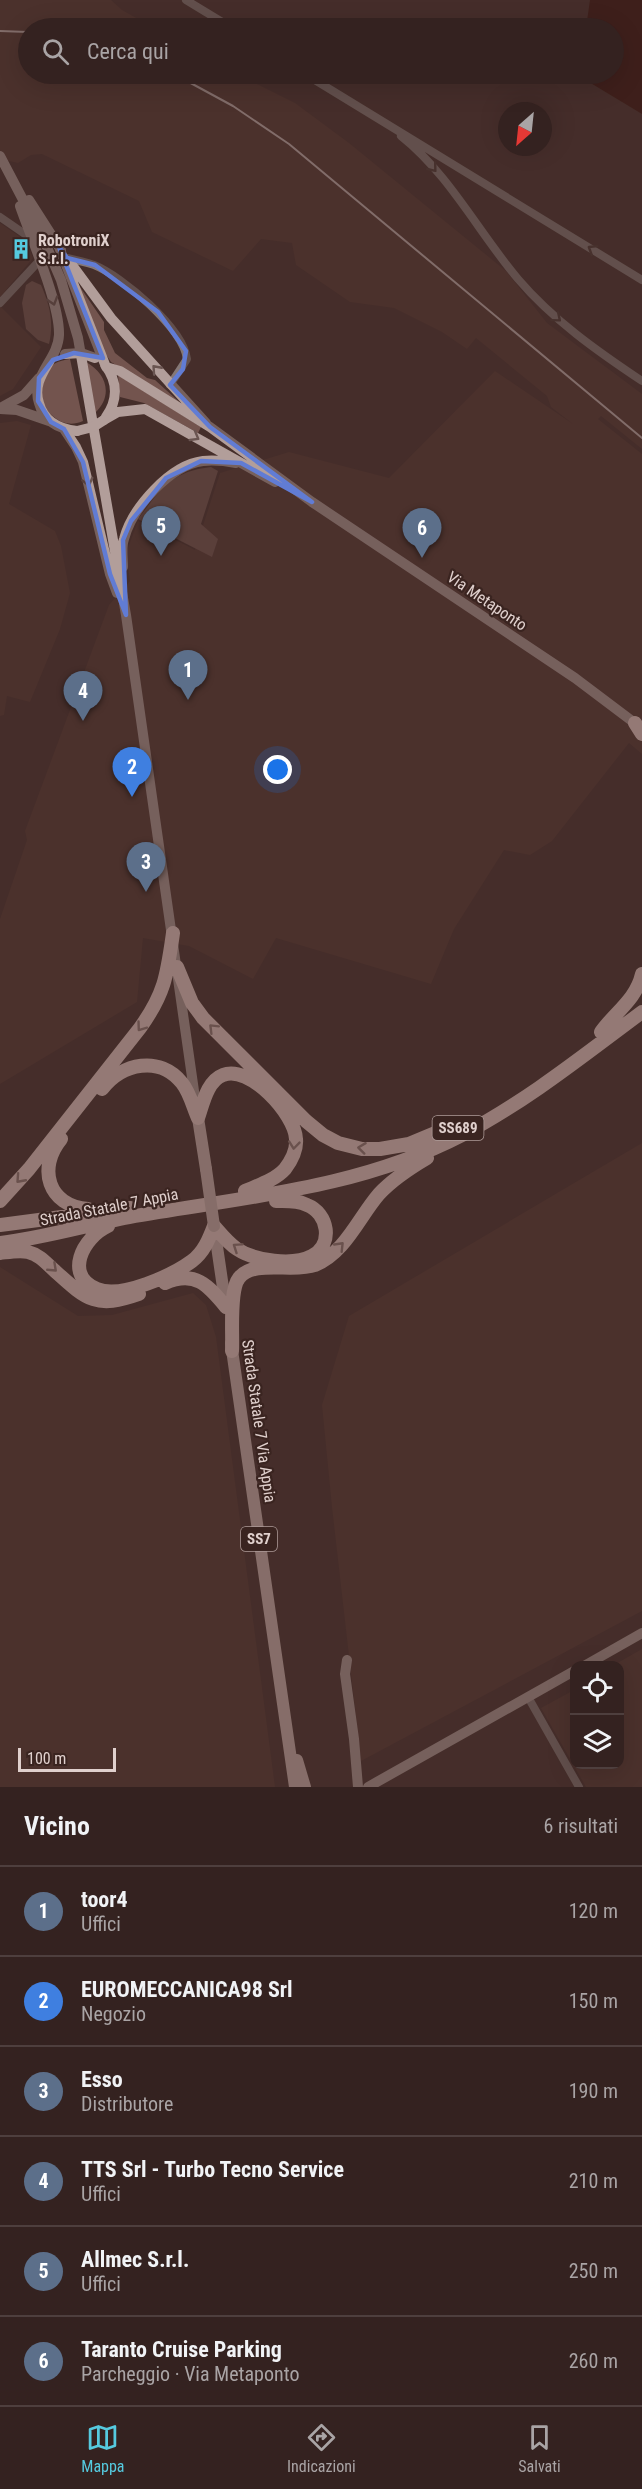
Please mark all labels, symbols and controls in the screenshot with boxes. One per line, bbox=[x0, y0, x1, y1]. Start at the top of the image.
search box bbox=[18, 18, 624, 84]
icon: search bbox=[39, 35, 72, 68]
text: Cerca qui bbox=[87, 39, 169, 64]
north arrow bbox=[498, 102, 552, 156]
one-way arrow bbox=[426, 161, 437, 172]
place label: RobotroniX S.r.l. bbox=[38, 231, 109, 268]
building icon: RobotroniX S.r.l. bbox=[9, 237, 33, 261]
one-way arrow bbox=[588, 245, 598, 257]
one-way arrow bbox=[46, 295, 58, 306]
one-way arrow bbox=[550, 311, 561, 322]
one-way arrow bbox=[152, 365, 163, 376]
one-way arrow bbox=[189, 429, 199, 441]
one-way arrow bbox=[80, 477, 93, 487]
pin: 5 bbox=[142, 506, 180, 556]
pin: 6 bbox=[402, 508, 442, 558]
street label: Via Metaponto bbox=[443, 567, 531, 635]
pin: 1 bbox=[168, 650, 207, 700]
pin: 4 bbox=[64, 672, 103, 721]
pin: 2 bbox=[112, 748, 152, 797]
your location bbox=[263, 755, 292, 784]
pin: 3 bbox=[126, 842, 166, 892]
one-way arrow bbox=[137, 1020, 148, 1031]
one-way arrow bbox=[210, 1025, 221, 1036]
road number: SS689 bbox=[432, 1116, 484, 1140]
one-way arrow bbox=[288, 1140, 301, 1150]
one-way arrow bbox=[358, 1143, 367, 1155]
one-way arrow bbox=[16, 1172, 27, 1183]
street label: Strada Statale 7 Appia bbox=[38, 1184, 180, 1230]
one-way arrow bbox=[333, 1242, 344, 1253]
one-way arrow bbox=[232, 1243, 243, 1254]
one-way arrow bbox=[45, 1261, 56, 1272]
street label: Strada Statale 7 Via Appia bbox=[238, 1338, 280, 1504]
road number: SS7 bbox=[241, 1527, 277, 1551]
map controls bbox=[570, 1661, 624, 1769]
button: locate bbox=[570, 1661, 624, 1715]
button: layers bbox=[570, 1715, 624, 1769]
scale bar bbox=[18, 1745, 116, 1772]
text: 100 m bbox=[27, 1749, 66, 1768]
text: Vicino bbox=[24, 1811, 90, 1841]
text: 6 risultati bbox=[543, 1814, 618, 1838]
text: toor4 bbox=[81, 1887, 128, 1912]
text: 1 bbox=[38, 1899, 49, 1923]
text: 120 m bbox=[569, 1899, 618, 1923]
text: Uffici bbox=[81, 1912, 121, 1936]
text: EUROMECCANICA98 Srl bbox=[81, 1977, 293, 2002]
text: 2 bbox=[38, 1989, 49, 2013]
text: 150 m bbox=[569, 1989, 618, 2013]
text: Negozio bbox=[81, 2002, 146, 2026]
text: Esso bbox=[81, 2067, 123, 2092]
text: 3 bbox=[38, 2079, 49, 2103]
text: 190 m bbox=[569, 2079, 618, 2103]
text: Distributore bbox=[81, 2092, 173, 2116]
text: TTS Srl - Turbo Tecno Service bbox=[81, 2157, 344, 2182]
text: 4 bbox=[38, 2169, 49, 2193]
text: 210 m bbox=[569, 2169, 618, 2193]
text: Uffici bbox=[81, 2182, 121, 2206]
text: Allmec S.r.l. bbox=[81, 2247, 189, 2272]
text: 5 bbox=[38, 2259, 49, 2283]
text: 250 m bbox=[569, 2259, 618, 2283]
text: Uffici bbox=[81, 2272, 121, 2296]
text: Taranto Cruise Parking bbox=[81, 2337, 282, 2362]
text: 6 bbox=[38, 2349, 49, 2373]
text: 260 m bbox=[569, 2349, 618, 2373]
text: Parcheggio · Via Metaponto bbox=[81, 2362, 299, 2386]
tab: Mappa bbox=[81, 2421, 125, 2476]
tab: Indicazioni bbox=[287, 2421, 356, 2476]
tab: Salvati bbox=[518, 2421, 561, 2476]

